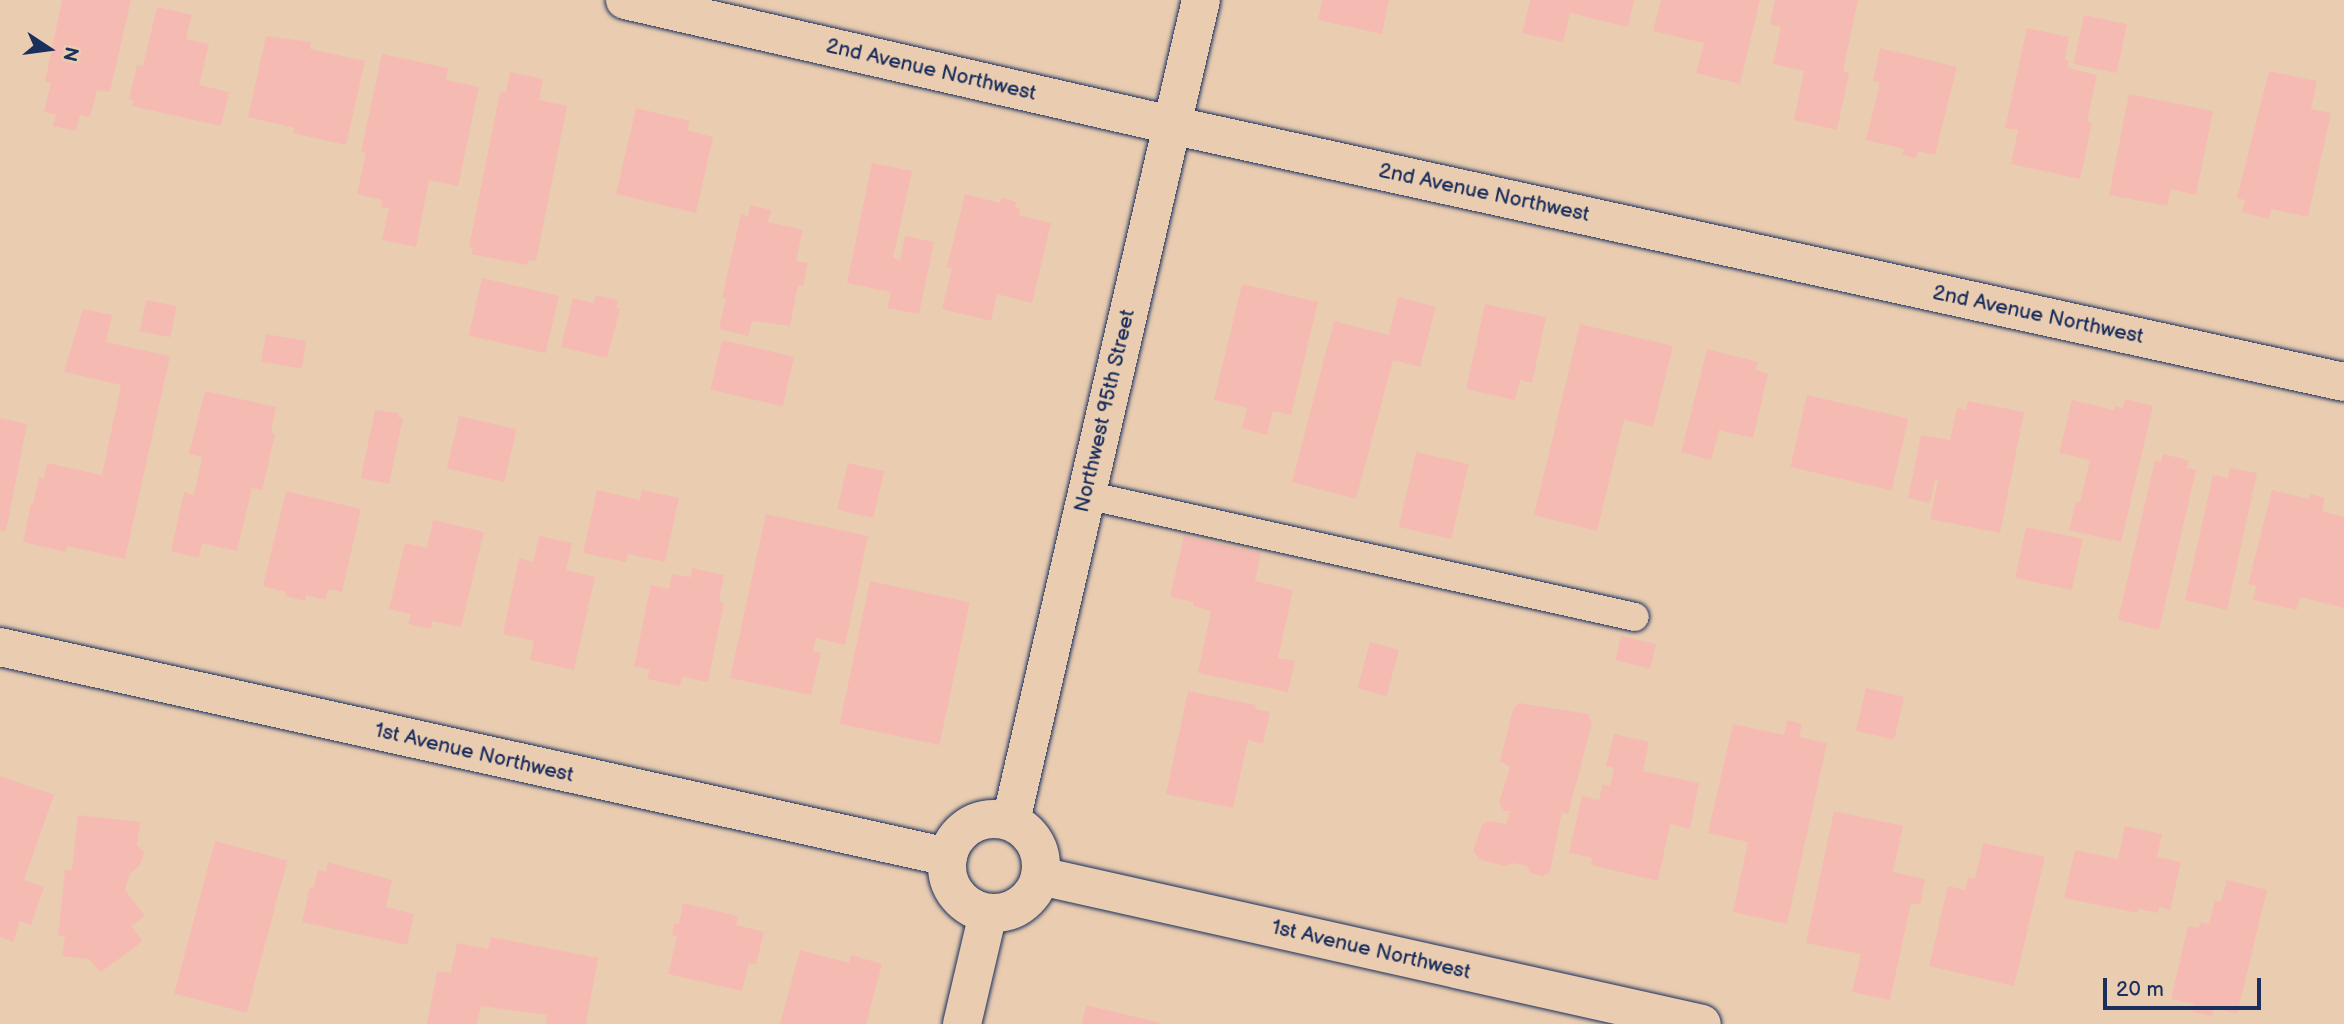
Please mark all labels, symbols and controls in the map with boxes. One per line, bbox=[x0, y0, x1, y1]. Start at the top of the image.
north arrow bbox=[14, 14, 84, 84]
street label: 2nd Avenue Northwest bbox=[824, 34, 1038, 106]
text: N bbox=[57, 44, 83, 63]
street label: 2nd Avenue Northwest bbox=[1376, 158, 1592, 228]
street label: 2nd Avenue Northwest bbox=[1930, 280, 2146, 350]
street label: Northwest 95th Street bbox=[1069, 307, 1141, 515]
street label: 1st Avenue Northwest bbox=[372, 718, 576, 788]
street label: 1st Avenue Northwest bbox=[1269, 915, 1473, 985]
scale bar bbox=[2106, 964, 2264, 1008]
text: 20 m bbox=[2116, 977, 2164, 1002]

